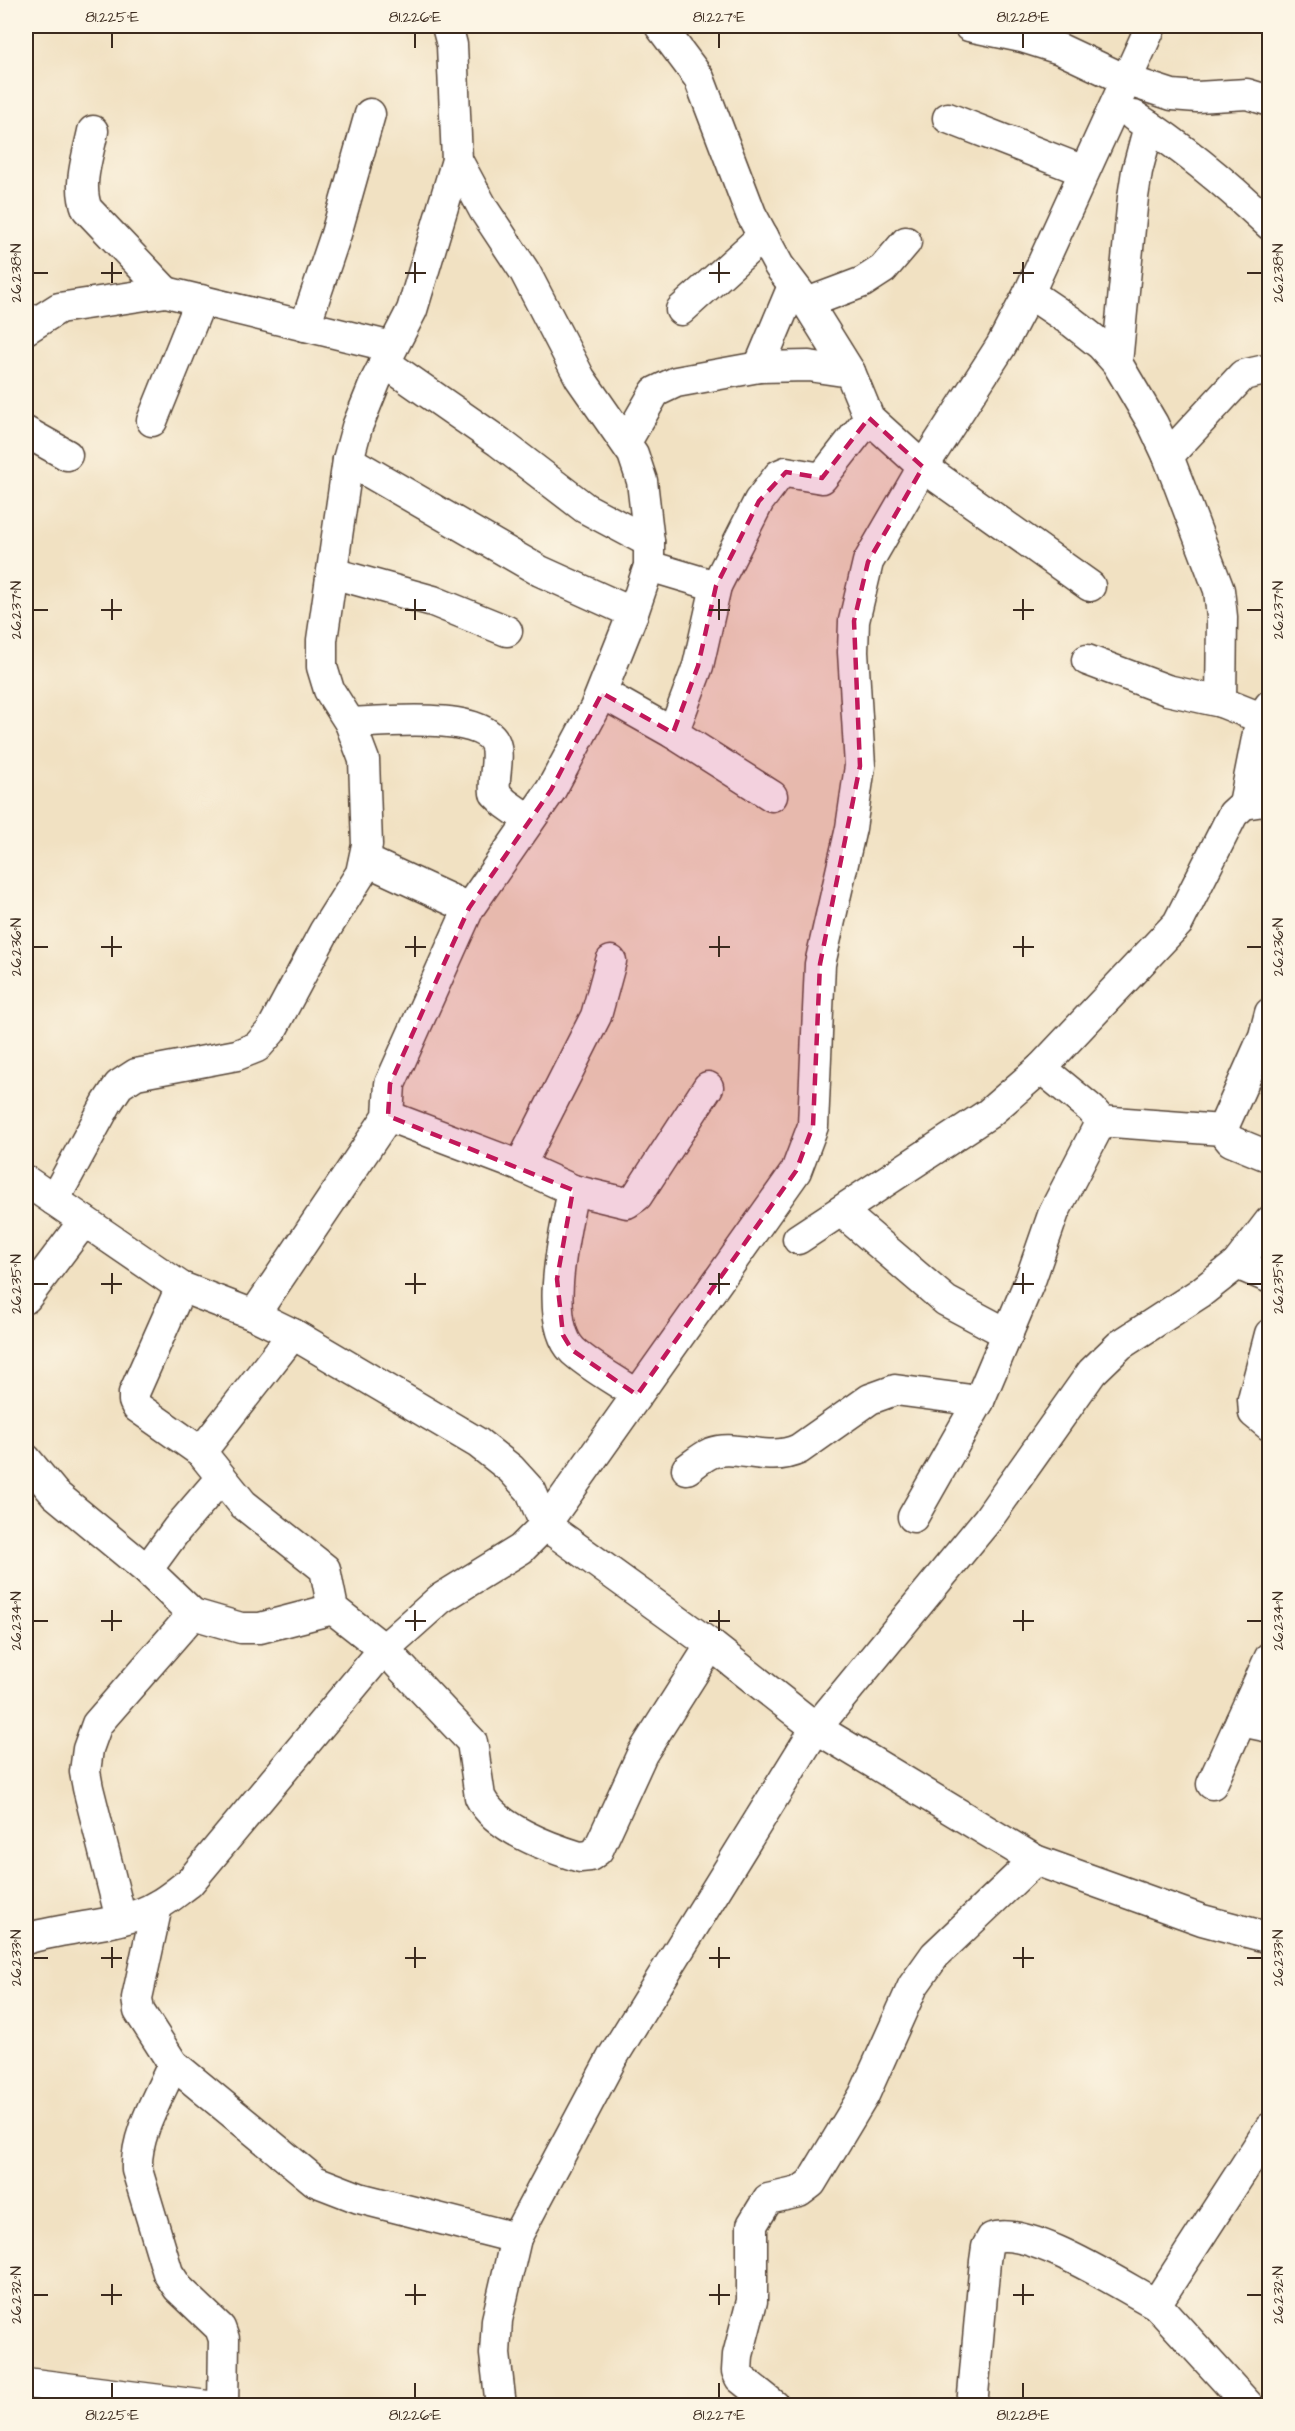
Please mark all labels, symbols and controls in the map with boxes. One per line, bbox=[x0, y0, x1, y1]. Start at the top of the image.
text: 81.225°E bbox=[85, 7, 139, 28]
text: 81.226°E bbox=[389, 7, 441, 28]
text: 81.227°E bbox=[693, 7, 745, 28]
text: 81.228°E bbox=[997, 7, 1050, 28]
text: 26.238°N bbox=[6, 244, 27, 302]
text: 26.238°N bbox=[1268, 244, 1289, 302]
text: 26.237°N bbox=[6, 581, 27, 639]
text: 26.237°N bbox=[1268, 581, 1289, 639]
text: 26.236°N bbox=[6, 918, 27, 976]
text: 26.236°N bbox=[1268, 918, 1289, 976]
text: 26.235°N bbox=[6, 1254, 27, 1314]
text: 26.235°N bbox=[1268, 1254, 1289, 1314]
text: 26.234°N bbox=[6, 1591, 27, 1651]
text: 26.234°N bbox=[1268, 1591, 1289, 1651]
text: 26.233°N bbox=[6, 1930, 27, 1986]
text: 26.233°N bbox=[1268, 1930, 1289, 1986]
text: 26.232°N bbox=[6, 2266, 27, 2324]
text: 26.232°N bbox=[1268, 2266, 1289, 2324]
text: 81.225°E bbox=[85, 2405, 139, 2426]
text: 81.226°E bbox=[389, 2405, 441, 2426]
text: 81.227°E bbox=[693, 2405, 745, 2426]
text: 81.228°E bbox=[997, 2405, 1050, 2426]

